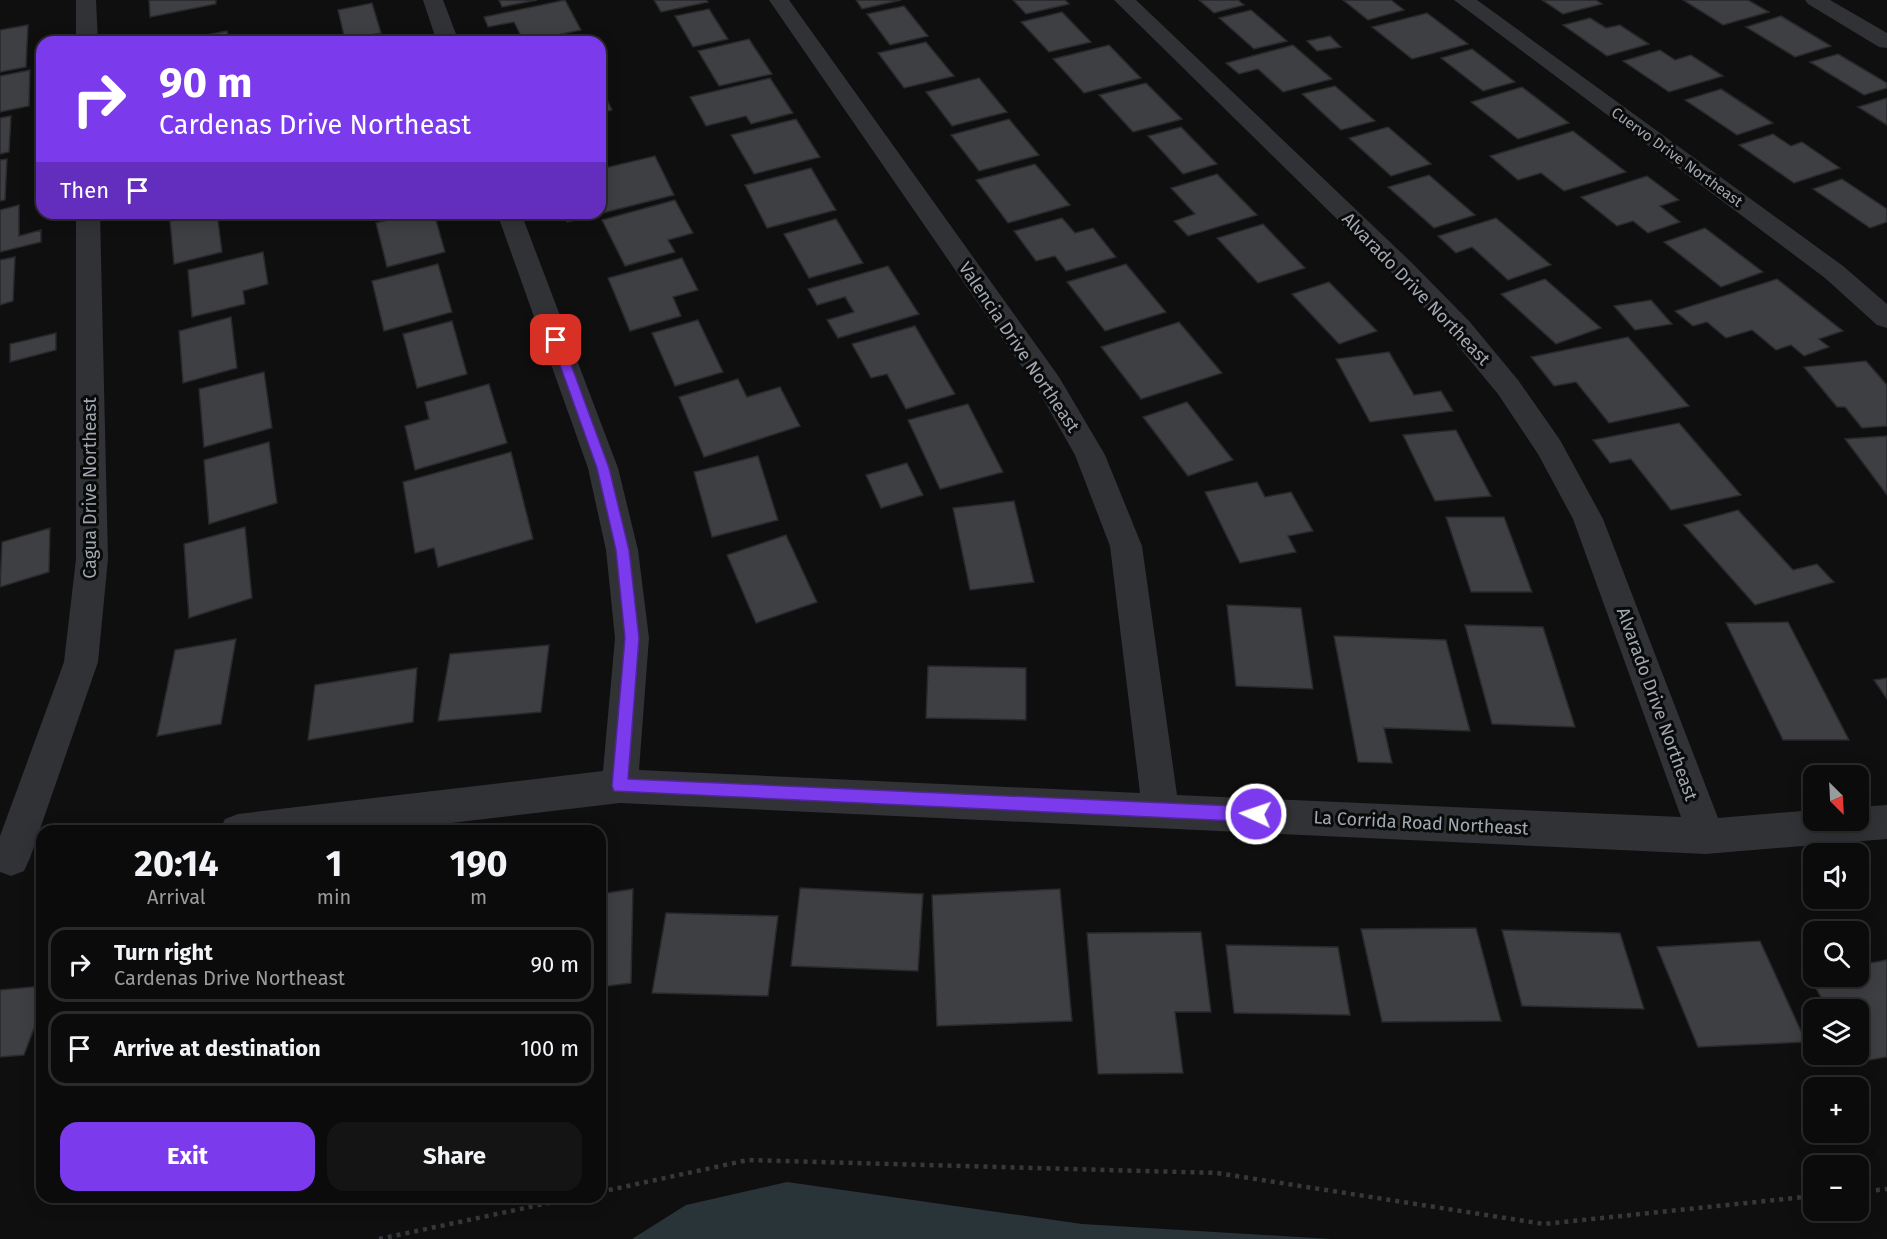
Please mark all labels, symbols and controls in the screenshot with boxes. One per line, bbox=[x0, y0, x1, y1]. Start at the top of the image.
text: 90 m bbox=[159, 58, 253, 108]
icon: right bbox=[60, 60, 138, 138]
street label: Cuervo Drive Northeast bbox=[1608, 103, 1746, 211]
text: Cardenas Drive Northeast bbox=[159, 109, 471, 141]
icon: arrive bbox=[121, 174, 154, 207]
text: Then bbox=[60, 177, 109, 204]
street label: Alvarado Drive Northeast bbox=[1337, 208, 1495, 370]
street label: Valencia Drive Northeast bbox=[954, 258, 1084, 437]
pin bbox=[530, 314, 581, 365]
icon: arrive bbox=[539, 323, 572, 356]
street label: Cagua Drive Northeast bbox=[79, 397, 101, 579]
street label: Alvarado Drive Northeast bbox=[1612, 604, 1702, 804]
north arrow bbox=[1803, 765, 1869, 831]
map controls bbox=[1803, 765, 1869, 1221]
position arrow bbox=[1224, 782, 1288, 846]
street label: La Corrida Road Northeast bbox=[1313, 806, 1529, 840]
text: 20:14 bbox=[134, 842, 218, 886]
text: 1 bbox=[326, 842, 342, 886]
text: 190 bbox=[450, 842, 508, 886]
button: sound bbox=[1803, 843, 1869, 909]
text: Arrival bbox=[147, 885, 206, 909]
text: min bbox=[317, 885, 351, 909]
text: m bbox=[470, 885, 487, 909]
button: search bbox=[1803, 921, 1869, 987]
text: Turn right bbox=[114, 939, 213, 966]
icon: right bbox=[63, 948, 96, 981]
text: 90 m bbox=[530, 951, 579, 978]
text: Cardenas Drive Northeast bbox=[114, 966, 345, 990]
button: layers bbox=[1803, 999, 1869, 1065]
icon: arrive bbox=[63, 1032, 96, 1065]
text: Arrive at destination bbox=[114, 1035, 321, 1062]
text: 100 m bbox=[520, 1035, 579, 1062]
button: + bbox=[1803, 1077, 1869, 1143]
button: Exit bbox=[60, 1122, 315, 1191]
button: Share bbox=[327, 1122, 582, 1191]
button: − bbox=[1803, 1155, 1869, 1221]

